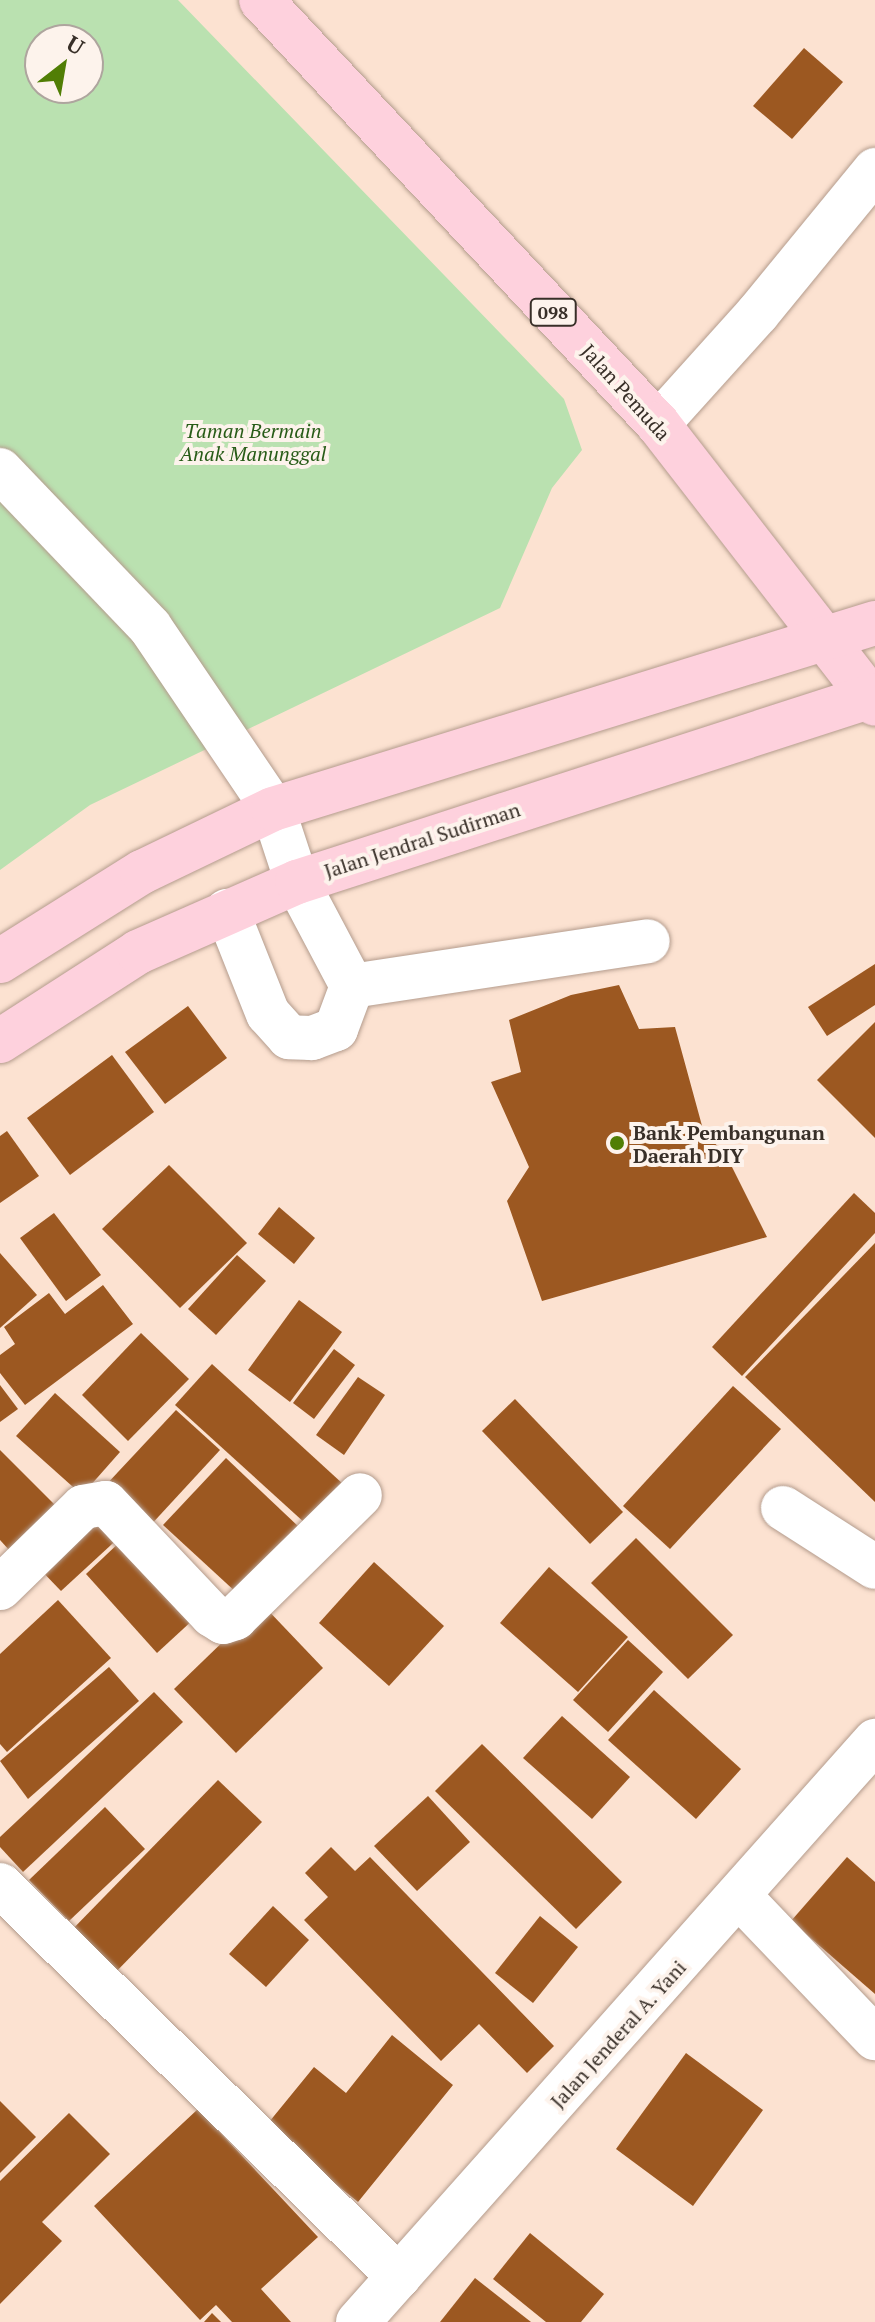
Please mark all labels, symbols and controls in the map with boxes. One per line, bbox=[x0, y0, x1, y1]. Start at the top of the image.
north arrow bbox=[24, 24, 104, 104]
text: U bbox=[61, 28, 90, 61]
road number: 098 bbox=[529, 298, 577, 326]
street label: Jalan Pemuda bbox=[577, 339, 675, 445]
park label: Taman Bermain Anak Manunggal bbox=[180, 419, 326, 466]
street label: Jalan Jendral Sudirman bbox=[321, 797, 523, 883]
place label: Bank Pembangunan Daerah DIY bbox=[633, 1120, 825, 1167]
marker: Bank Pembangunan Daerah DIY bbox=[608, 1134, 626, 1152]
street label: Jalan Jenderal A. Yani bbox=[545, 1955, 691, 2113]

